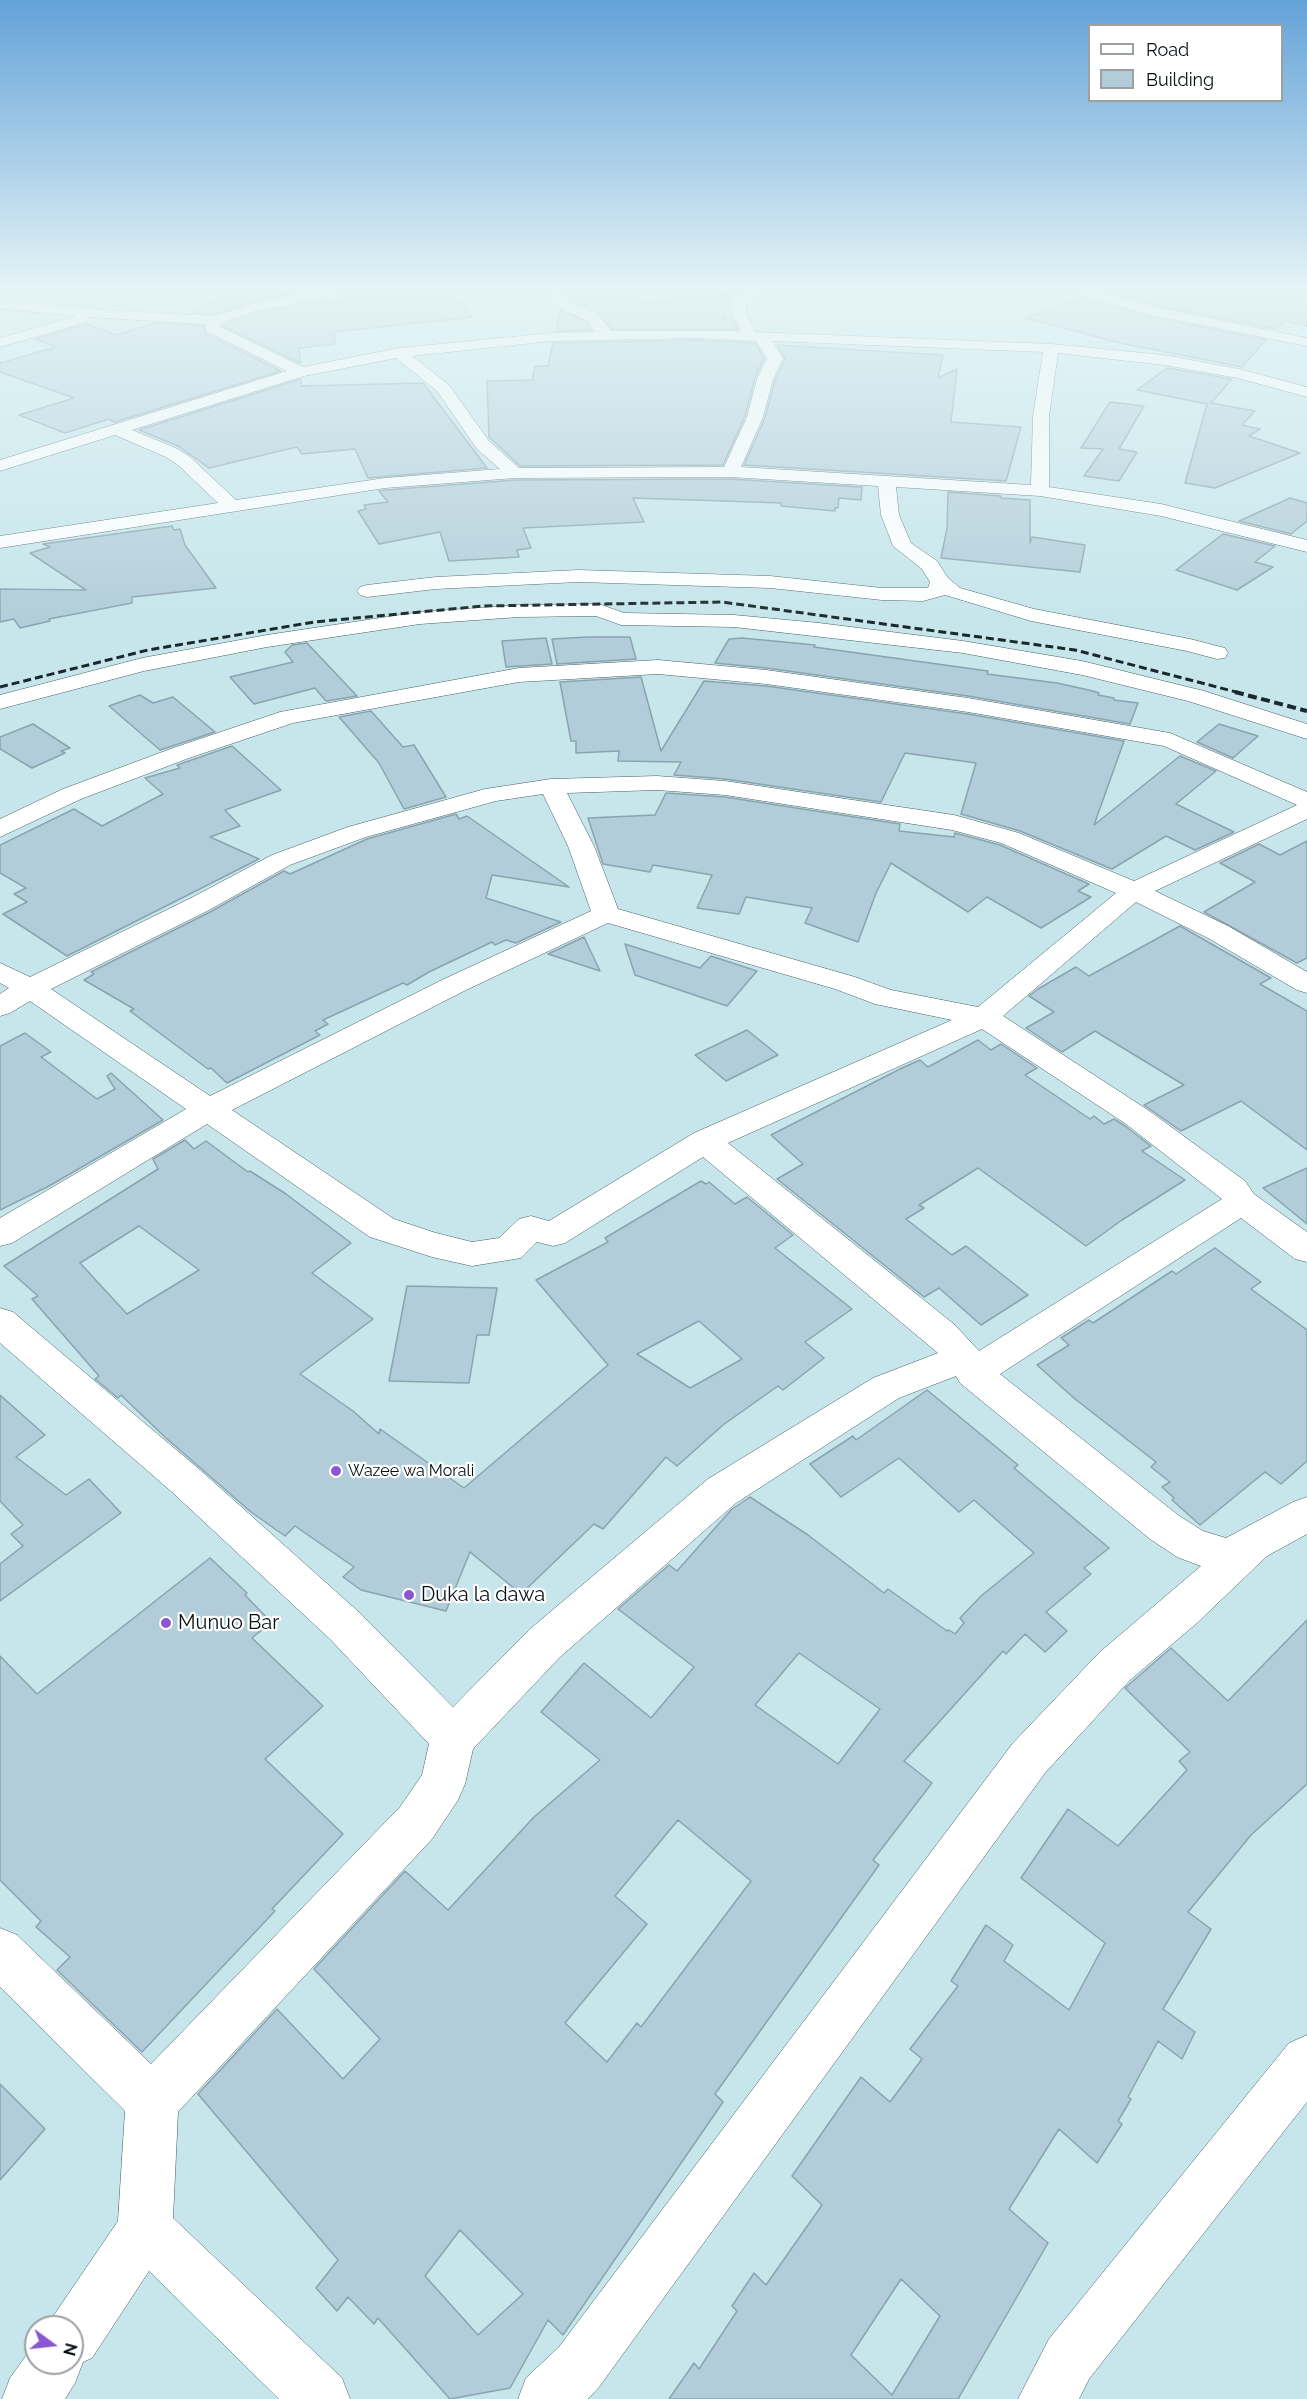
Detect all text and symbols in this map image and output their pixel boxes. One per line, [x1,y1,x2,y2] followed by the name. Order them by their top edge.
[1088,24,1283,102] legend
[1146,39,1189,60] text: Road
[1146,69,1214,90] text: Building
[348,1461,474,1481] place label: Wazee wa Morali
[329,1464,343,1478] marker: Wazee wa Morali
[421,1583,545,1607] place label: Duka la dawa
[402,1588,416,1602] marker: Duka la dawa
[178,1611,279,1635] place label: Munuo Bar
[159,1616,173,1630] marker: Munuo Bar
[24,2315,84,2375] north arrow
[59,2341,81,2358] text: N

